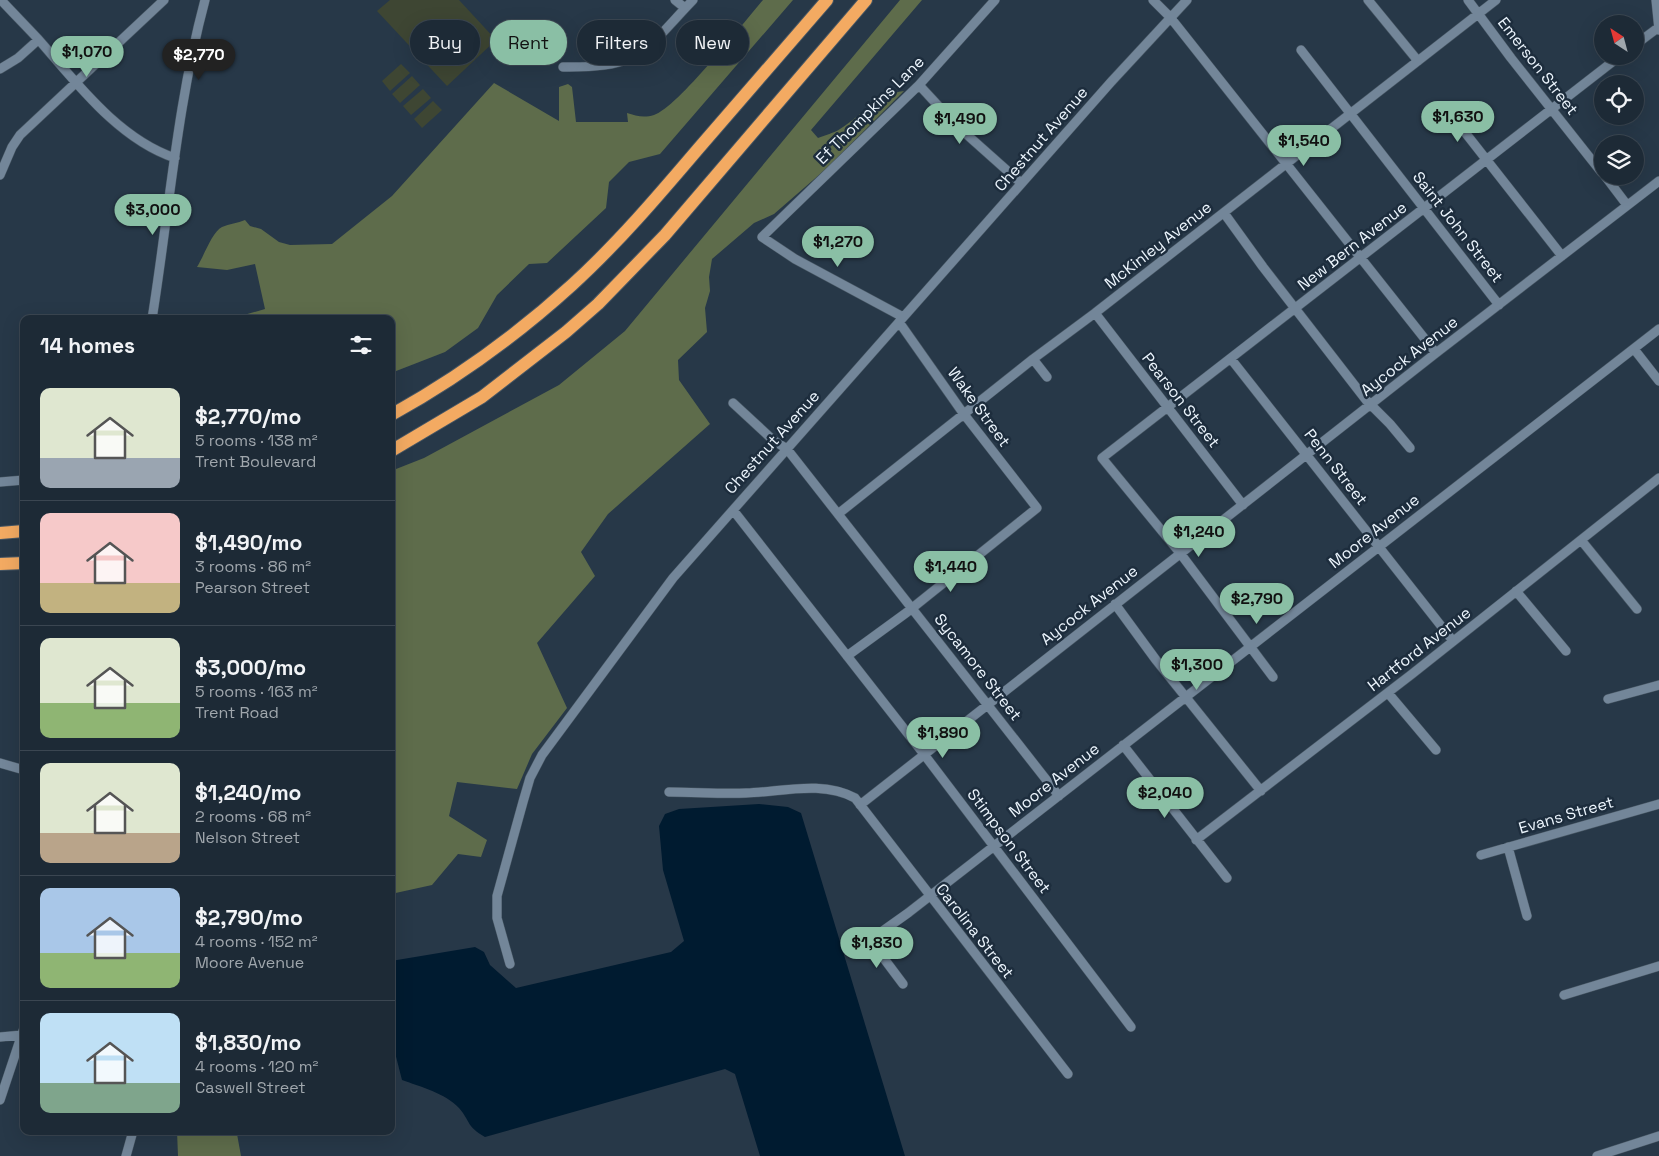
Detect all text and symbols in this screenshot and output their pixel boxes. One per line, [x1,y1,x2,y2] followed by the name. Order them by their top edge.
[1493,13,1583,119] street label: Emerson Street
[1594,15,1644,65] north arrow
[1594,15,1644,185] map controls
[410,20,480,65] chip: Buy
[490,20,567,65] chip: Rent
[577,20,666,65] chip: Filters
[676,20,749,65] chip: New
[46,36,128,78] pin: $1,070
[158,38,240,81] pin: $2,770
[62,41,112,62] text: $1,070
[173,44,225,65] text: $2,770
[811,51,929,169] street label: Ef Thompkins Lane
[1594,75,1644,125] button: locate
[990,82,1092,196] street label: Chestnut Avenue
[1417,100,1499,143] pin: $1,630
[919,102,1001,145] pin: $1,490
[1432,106,1484,127] text: $1,630
[934,108,986,129] text: $1,490
[1263,124,1345,167] pin: $1,540
[1278,130,1330,151] text: $1,540
[1594,135,1644,185] button: layers
[1408,167,1508,287] street label: Saint John Street
[112,194,194,236] pin: $3,000
[1100,197,1216,293] street label: McKinley Avenue
[1293,197,1411,295] street label: New Bern Avenue
[125,199,181,220] text: $3,000
[797,226,879,268] pin: $1,270
[813,231,863,252] text: $1,270
[1356,311,1462,401] street label: Aycock Avenue
[347,331,375,359] icon: filters
[40,332,135,359] text: 14 homes
[1137,348,1225,452] street label: Pearson Street
[943,363,1015,451] street label: Wake Street
[720,386,824,498] street label: Chestnut Avenue
[195,403,301,430] text: $2,770/mo
[80,408,140,468] icon: home
[1300,425,1372,509] street label: Penn Street
[195,430,318,451] text: 5 rooms · 138 m²
[195,451,316,472] text: Trent Boulevard
[1324,489,1424,573] street label: Moore Avenue
[1158,516,1240,558] pin: $1,240
[1173,521,1225,542] text: $1,240
[195,529,302,556] text: $1,490/mo
[80,533,140,593] icon: home
[910,550,992,593] pin: $1,440
[195,556,311,577] text: 3 rooms · 86 m²
[925,556,977,577] text: $1,440
[1036,560,1142,650] street label: Aycock Avenue
[195,577,310,598] text: Pearson Street
[1216,582,1298,625] pin: $2,790
[1231,588,1283,609] text: $2,790
[1363,602,1475,696] street label: Hartford Avenue
[930,609,1026,725] street label: Sycamore Street
[1156,648,1238,691] pin: $1,300
[195,654,306,681] text: $3,000/mo
[1171,654,1223,675] text: $1,300
[80,658,140,718] icon: home
[195,681,318,702] text: 5 rooms · 163 m²
[195,702,279,723] text: Trent Road
[902,716,984,759] pin: $1,890
[917,722,969,743] text: $1,890
[1004,738,1104,822] street label: Moore Avenue
[1124,776,1206,819] pin: $2,040
[195,779,301,806] text: $1,240/mo
[1138,782,1192,803] text: $2,040
[80,783,140,843] icon: home
[963,784,1055,898] street label: Stimpson Street
[1516,791,1616,839] street label: Evans Street
[195,806,311,827] text: 2 rooms · 68 m²
[195,827,300,848] text: Nelson Street
[931,879,1019,983] street label: Carolina Street
[195,904,303,931] text: $2,790/mo
[80,908,140,968] icon: home
[836,926,918,969] pin: $1,830
[195,931,318,952] text: 4 rooms · 152 m²
[851,932,903,953] text: $1,830
[195,952,304,973] text: Moore Avenue
[195,1029,301,1056] text: $1,830/mo
[80,1033,140,1093] icon: home
[195,1056,318,1077] text: 4 rooms · 120 m²
[195,1077,306,1098] text: Caswell Street

